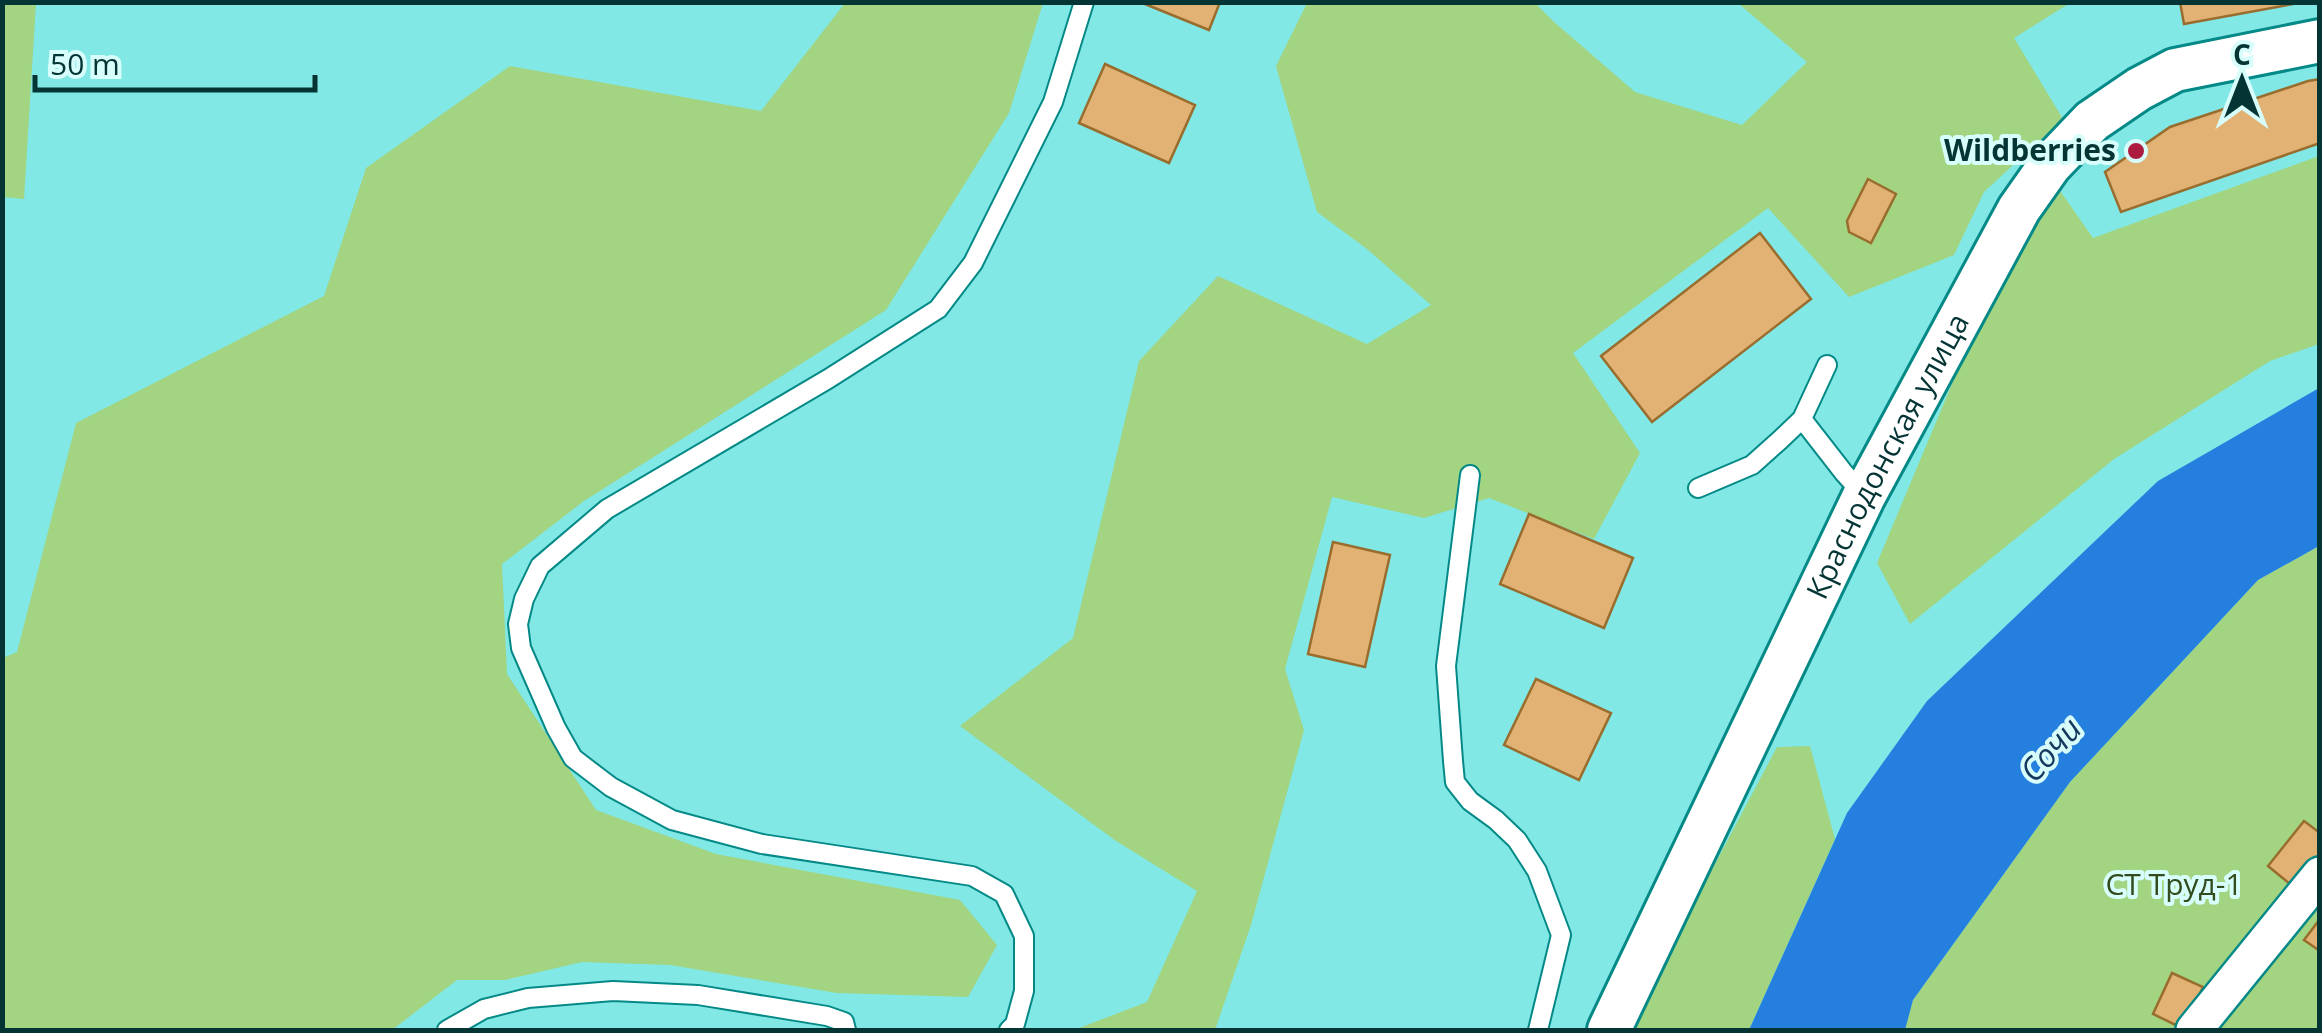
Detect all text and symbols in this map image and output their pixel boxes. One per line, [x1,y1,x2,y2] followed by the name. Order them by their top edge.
[35,30,315,92] scale bar
[2192,30,2292,130] north arrow
[2233,35,2251,73] text: С
[50,43,120,84] text: 50 m
[1944,129,2116,170] place label: Wildberries
[2125,140,2147,162] marker: Wildberries
[1796,306,1978,605] street label: Краснодонская улица
[2009,707,2090,791] water label: Сочи
[2105,863,2243,904] park label: СТ Труд-1

